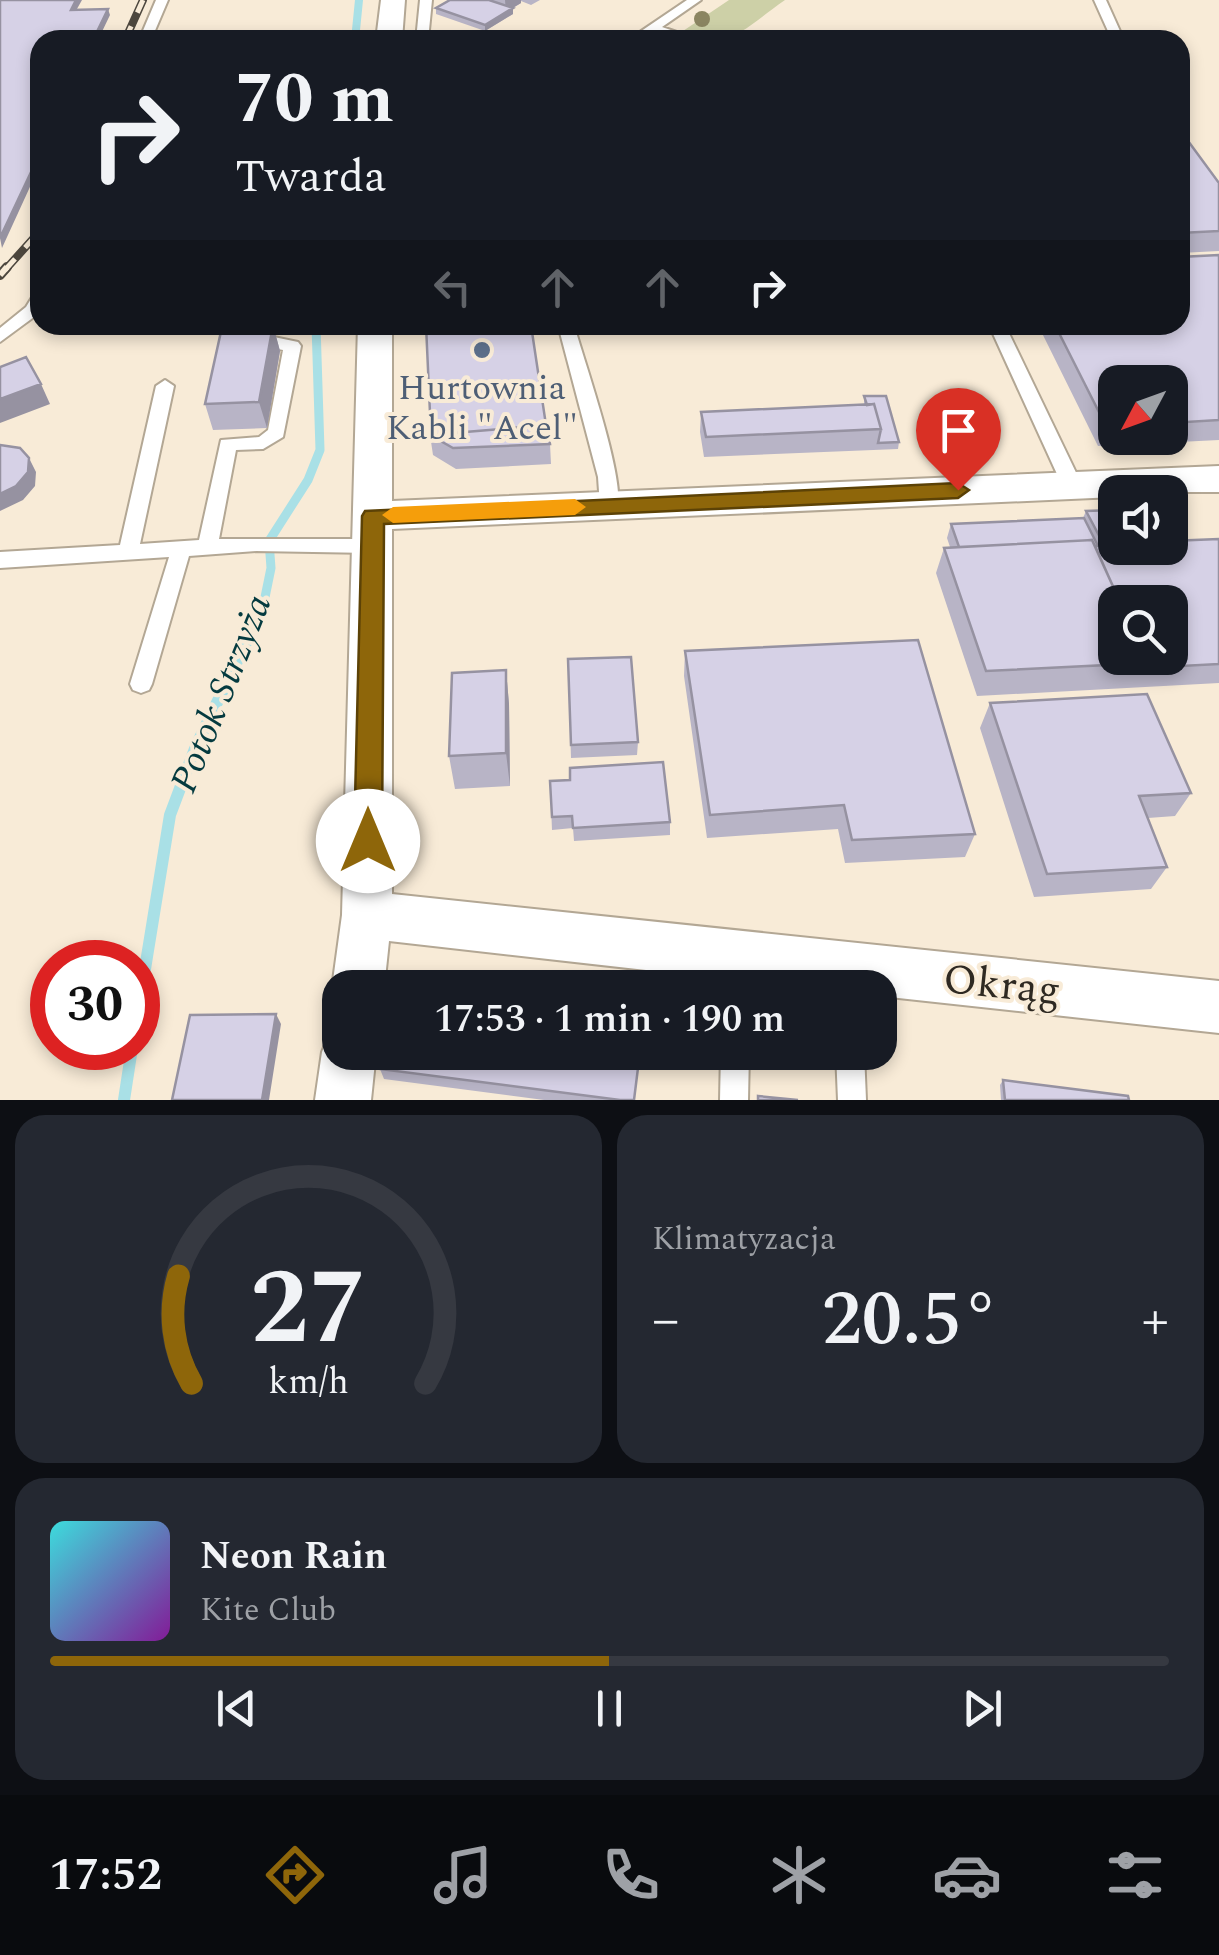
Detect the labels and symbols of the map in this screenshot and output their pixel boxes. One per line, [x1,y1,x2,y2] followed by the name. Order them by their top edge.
[471,339,493,361] marker: Hurtownia Kabli "Acel"
[386,362,578,455] place label: Hurtownia Kabli "Acel"
[1098,365,1188,455] north arrow
[916,388,1001,491] pin
[156,586,288,802] water label: Potok Strzyża
[316,789,420,893] position arrow
[30,940,160,1070] speed limit sign: 30
[940,948,1064,1023] street label: Okrąg

